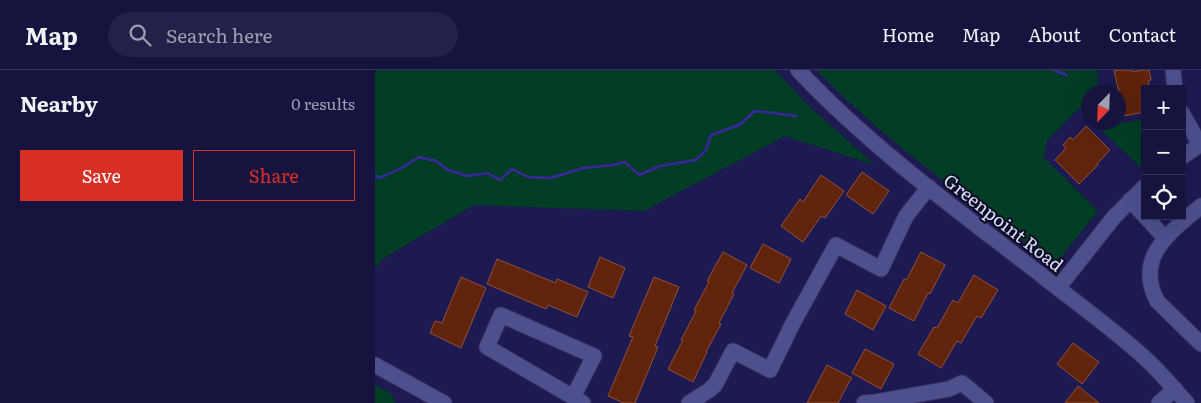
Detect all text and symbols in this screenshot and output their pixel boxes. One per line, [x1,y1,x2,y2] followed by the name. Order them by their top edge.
[108,12,458,57] search box
[25,17,78,52] text: Map
[126,21,154,49] icon: search
[166,21,272,49] text: Search here
[882,21,934,48] text: Home
[962,21,1000,48] text: Map
[1028,21,1081,48] text: About
[1109,21,1176,48] text: Contact
[1081,85,1126,130] north arrow
[1141,85,1186,220] map controls
[1141,85,1186,130] button: +
[20,87,98,118] text: Nearby
[291,91,355,115] text: 0 results
[1141,130,1186,175] button: −
[20,150,183,201] button: Save
[193,150,355,201] button: Share
[938,167,1070,277] street label: Greenpoint Road
[1141,175,1186,220] button: locate

